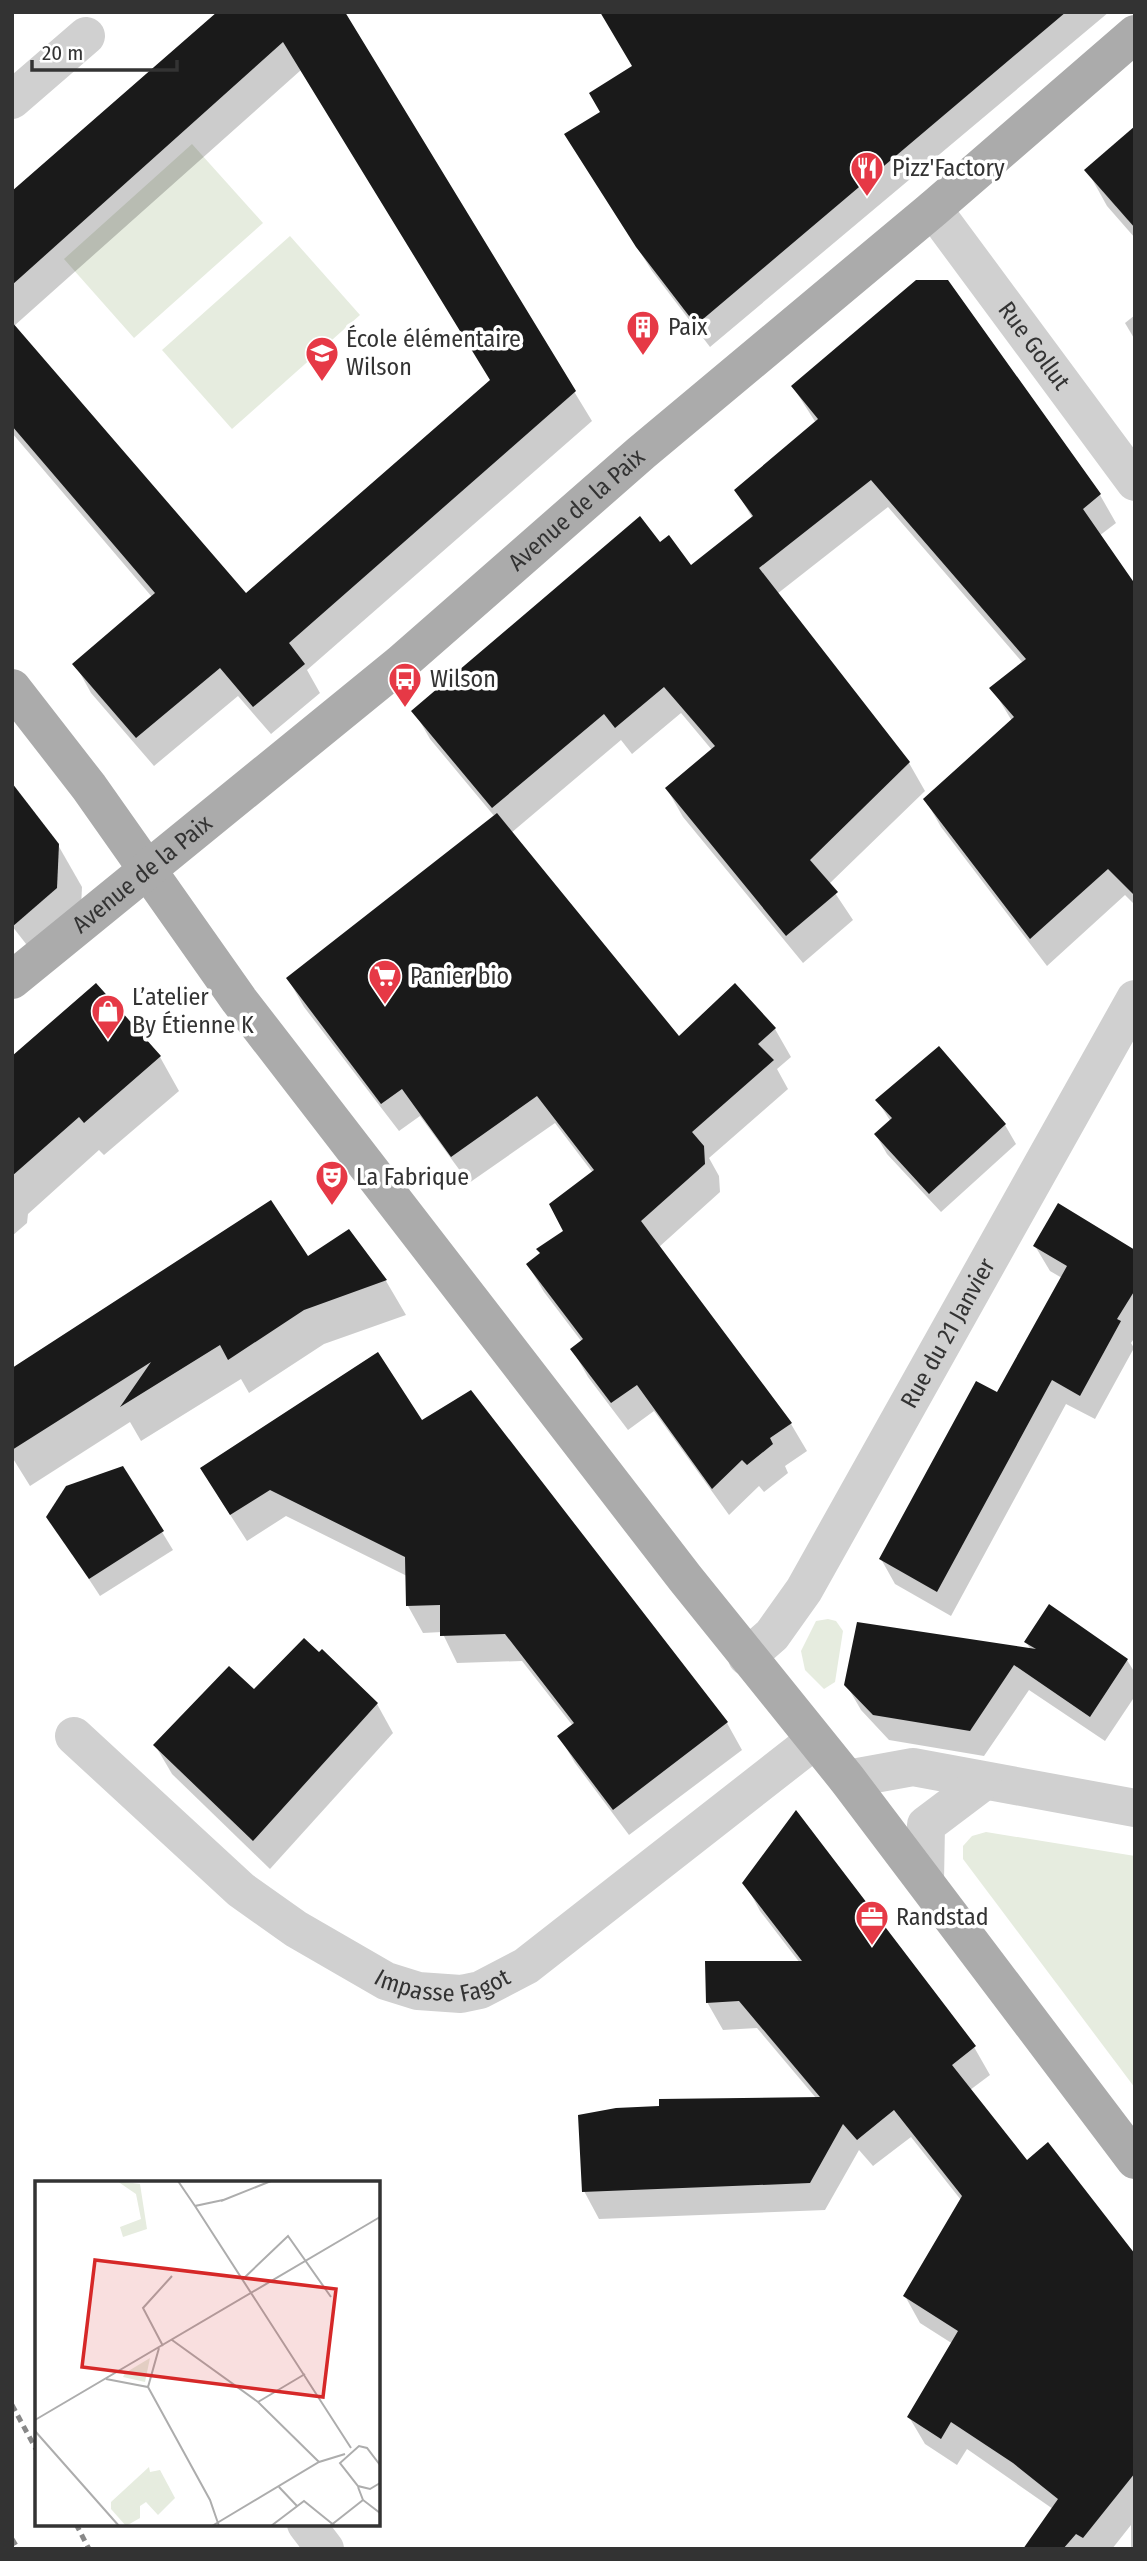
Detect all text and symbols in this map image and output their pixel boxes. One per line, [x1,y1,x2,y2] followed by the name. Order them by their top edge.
[32,28,177,72] scale bar
[42,40,83,66] text: 20 m
[848,149,886,198] restaurant icon: Pizz'Factory
[892,154,1005,182] place label: Pizz'Factory
[992,296,1076,395] street label: Rue Gollut
[624,308,662,357] building icon: Paix
[668,313,708,341] place label: Paix
[346,324,521,381] place label: École élémentaire Wilson
[303,334,341,383] school or university icon: École élémentaire Wilson
[503,442,651,576] street label: Avenue de la Paix
[386,660,424,709] bus stop icon: Wilson
[430,665,496,693] place label: Wilson
[67,809,218,939] street label: Avenue de la Paix
[366,957,404,1006] supermarket icon: Panier bio
[410,962,509,990] place label: Panier bio
[132,983,254,1039] place label: L’atelier By Étienne K
[89,992,127,1041] shop icon: L’atelier By Étienne K
[313,1158,351,1207] theatre icon: La Fabrique
[356,1163,469,1191] place label: La Fabrique
[895,1253,1001,1413] street label: Rue du 21 Janvier
[853,1898,891,1947] office icon: Randstad
[896,1903,989,1931] place label: Randstad
[370,1963,515,2008] street label: Impasse Fagot
[35,2181,380,2526] inset map

